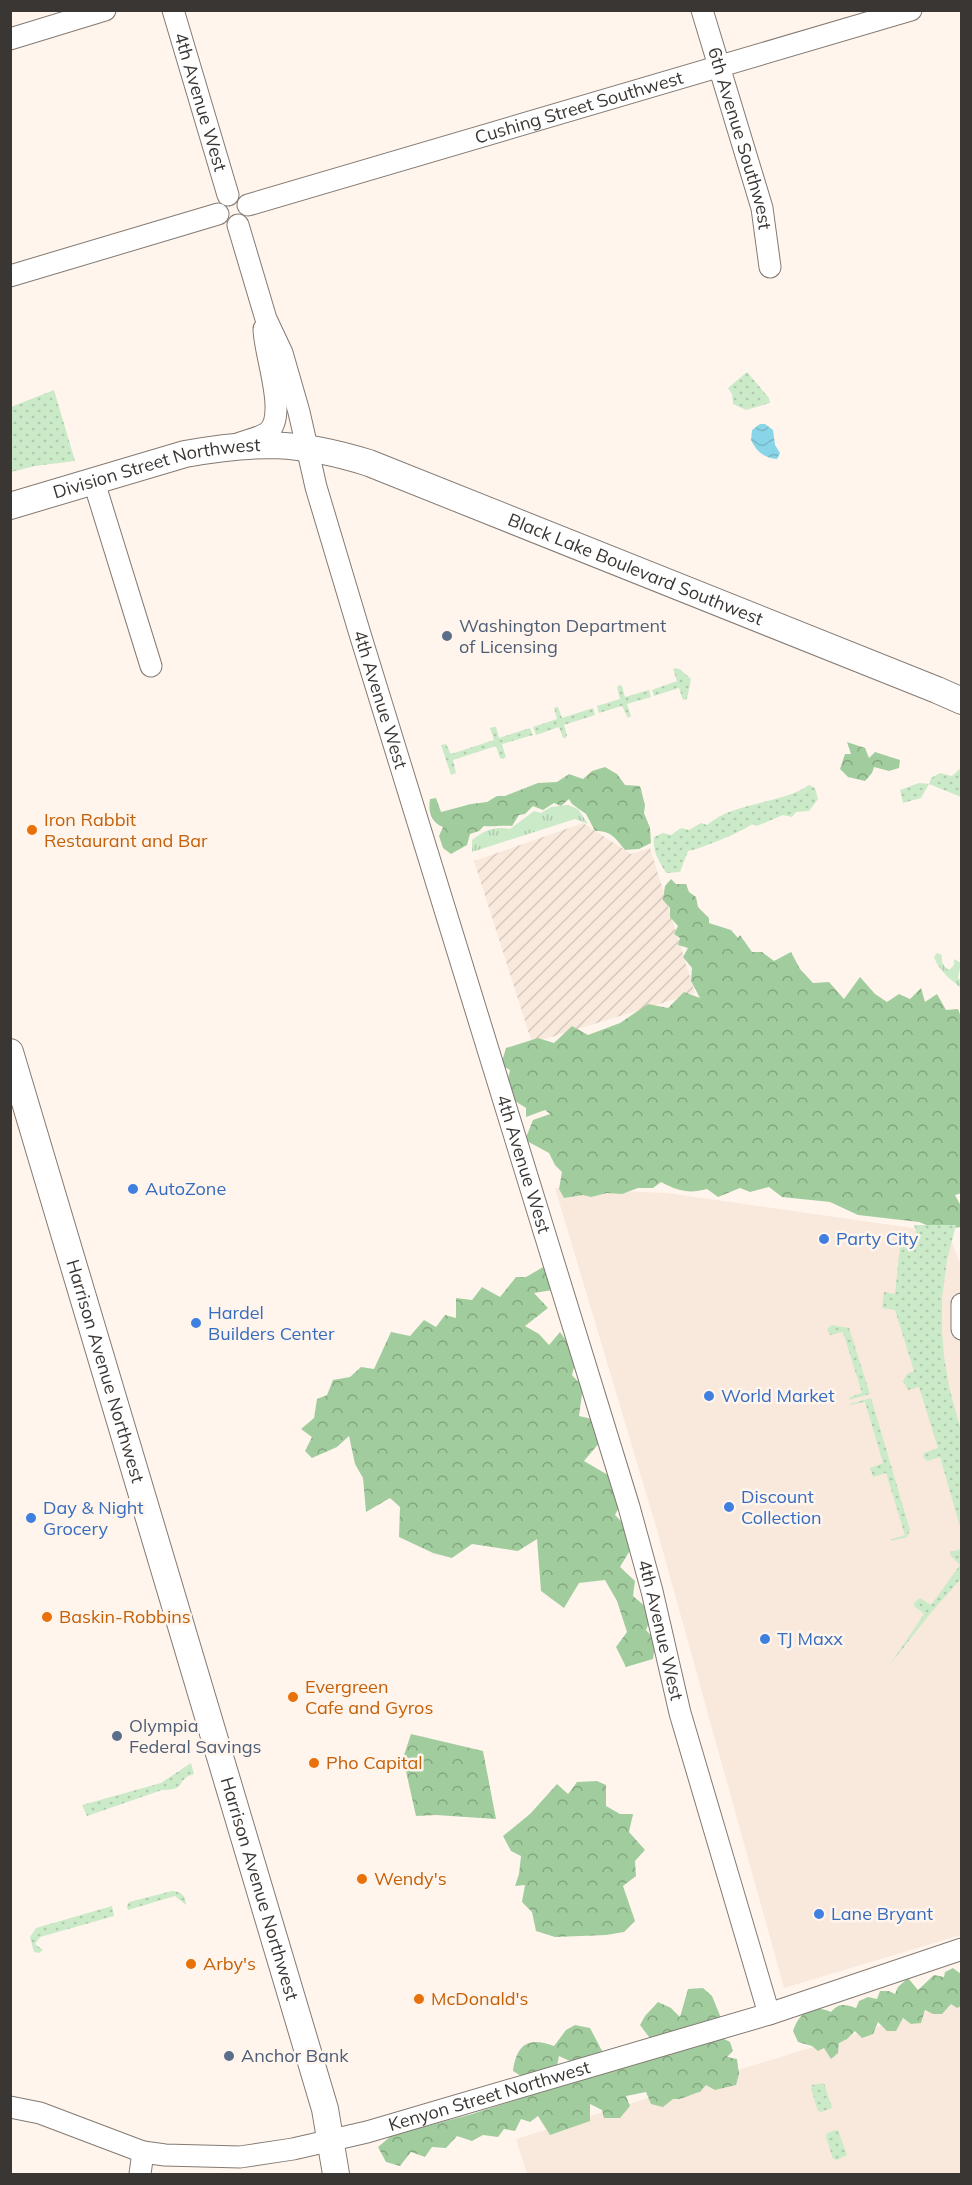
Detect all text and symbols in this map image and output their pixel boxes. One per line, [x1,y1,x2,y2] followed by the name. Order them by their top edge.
[169,30,232,174] street label: 4th Avenue West
[703,44,777,231] street label: 6th Avenue Southwest
[472,66,686,149] street label: Cushing Street Southwest
[50,433,261,504] street label: Division Street Northwest
[505,508,766,630] street label: Black Lake Boulevard Southwest
[459,614,666,658] place label: Washington Department of Licensing
[349,627,413,771] street label: 4th Avenue West
[440,629,454,643] marker: Washington Department of Licensing
[44,808,208,852] place label: Iron Rabbit Restaurant and Bar
[25,823,39,837] marker: Iron Rabbit Restaurant and Bar
[492,1092,556,1236] street label: 4th Avenue West
[145,1177,226,1200] place label: AutoZone
[126,1182,140,1196] marker: AutoZone
[836,1227,919,1250] place label: Party City
[817,1232,831,1246] marker: Party City
[61,1257,150,1485] street label: Harrison Avenue Northwest
[208,1301,335,1345] place label: Hardel Builders Center
[189,1316,203,1330] marker: Hardel Builders Center
[721,1384,834,1407] place label: World Market
[702,1389,716,1403] marker: World Market
[741,1485,822,1529] place label: Discount Collection
[43,1496,144,1540] place label: Day & Night Grocery
[722,1500,736,1514] marker: Discount Collection
[24,1511,38,1525] marker: Day & Night Grocery
[633,1557,689,1703] street label: 4th Avenue West
[59,1605,191,1628] place label: Baskin-Robbins
[40,1610,54,1624] marker: Baskin-Robbins
[777,1627,843,1650] place label: TJ Maxx
[758,1632,772,1646] marker: TJ Maxx
[305,1675,433,1719] place label: Evergreen Cafe and Gyros
[286,1690,300,1704] marker: Evergreen Cafe and Gyros
[129,1714,262,1758] place label: Olympia Federal Savings
[110,1729,124,1743] marker: Olympia Federal Savings
[326,1751,423,1774] place label: Pho Capital
[307,1756,321,1770] marker: Pho Capital
[216,1774,304,2003] street label: Harrison Avenue Northwest
[374,1867,447,1890] place label: Wendy's
[355,1872,369,1886] marker: Wendy's
[831,1902,933,1925] place label: Lane Bryant
[812,1907,826,1921] marker: Lane Bryant
[203,1952,256,1975] place label: Arby's
[184,1957,198,1971] marker: Arby's
[431,1987,528,2010] place label: McDonald's
[412,1992,426,2006] marker: McDonald's
[241,2044,349,2067] place label: Anchor Bank
[222,2049,236,2063] marker: Anchor Bank
[386,2055,593,2136] street label: Kenyon Street Northwest

